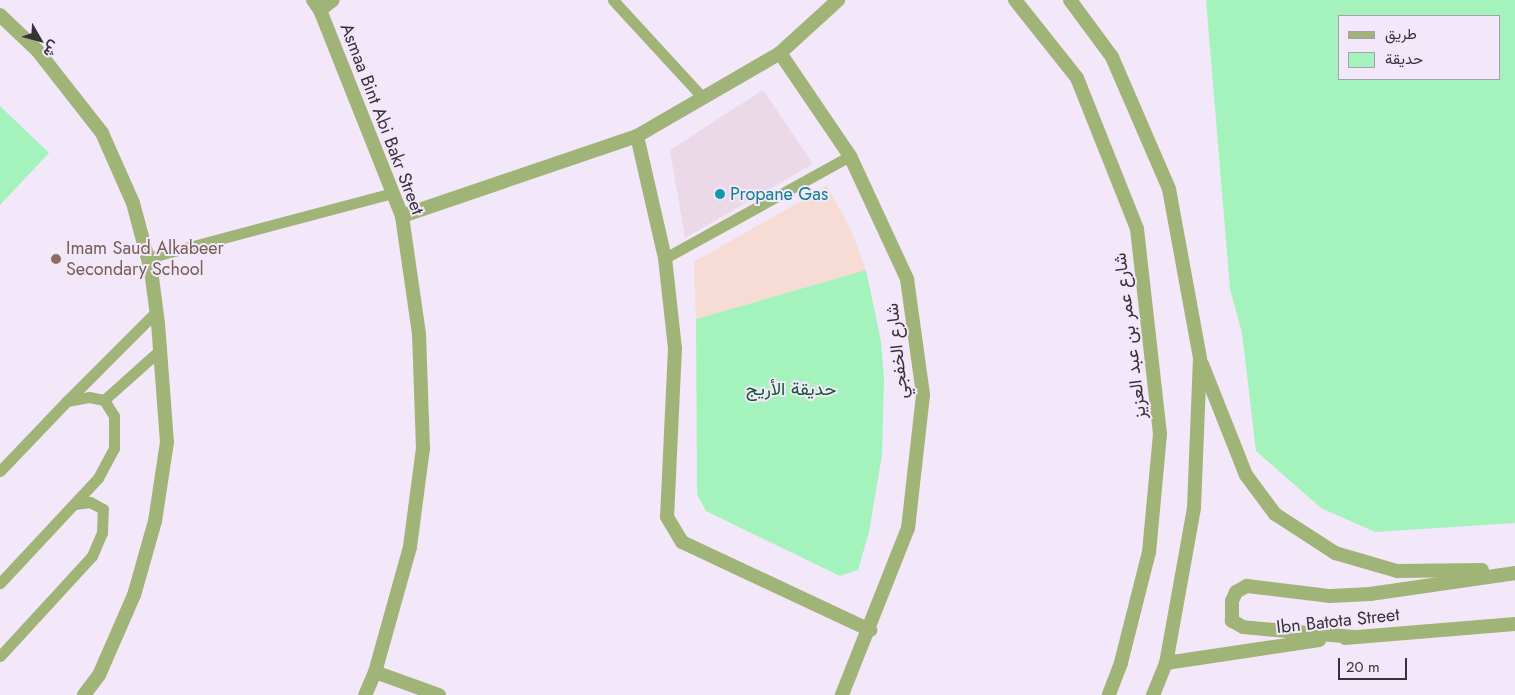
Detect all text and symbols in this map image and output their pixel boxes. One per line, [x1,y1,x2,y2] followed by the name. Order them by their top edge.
[15,15,65,65] north arrow
[1338,15,1500,80] legend
[336,20,428,218] street label: Asmaa Bint Abi Bakr Street
[1385,23,1417,45] text: طريق
[39,36,65,62] text: ش
[1385,48,1423,70] text: حديقة
[730,183,828,205] place label: Propane Gas
[714,188,726,200] marker: Propane Gas
[66,238,224,280] place label: Imam Saud Alkabeer Secondary School
[1109,251,1151,421] street label: شارع عمر بن عبد العزيز
[50,253,62,265] marker: Imam Saud Alkabeer Secondary School
[881,302,913,400] street label: شارع الخفجي
[746,378,836,400] park label: حديقة الأريج
[1275,604,1401,638] street label: Ibn Batota Street
[1340,648,1409,680] scale bar
[1346,656,1380,678] text: 20 m

